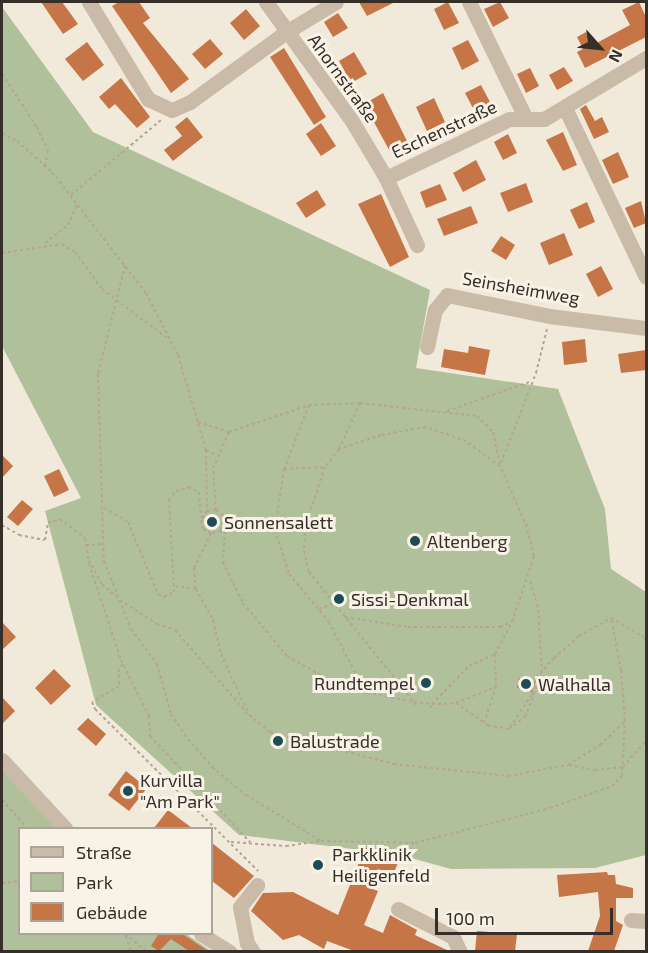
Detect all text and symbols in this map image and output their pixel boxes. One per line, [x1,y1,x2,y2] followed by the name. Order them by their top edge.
[570,18,630,78] north arrow
[304,29,382,127] street label: Ahornstraße
[605,47,628,66] text: N
[388,95,500,163] street label: Eschenstraße
[461,267,581,309] street label: Seinsheimweg
[224,511,333,533] place label: Sonnensalett
[205,515,219,529] marker: Sonnensalett
[427,530,508,552] place label: Altenberg
[408,534,422,548] marker: Altenberg
[351,588,469,610] place label: Sissi-Denkmal
[332,592,346,606] marker: Sissi-Denkmal
[314,672,414,694] place label: Rundtempel
[538,673,611,695] place label: Walhalla
[419,676,433,690] marker: Rundtempel
[519,677,533,691] marker: Walhalla
[290,730,380,752] place label: Balustrade
[271,734,285,748] marker: Balustrade
[140,770,220,812] place label: Kurvilla "Am Park"
[121,784,135,798] marker: Kurvilla "Am Park"
[18,827,213,935] legend
[76,841,132,863] text: Straße
[332,844,430,886] place label: Parkklinik Heiligenfeld
[309,856,327,874] marker: Parkklinik Heiligenfeld
[76,871,113,893] text: Park
[438,896,616,934] scale bar
[76,901,147,923] text: Gebäude
[446,907,495,929] text: 100 m

